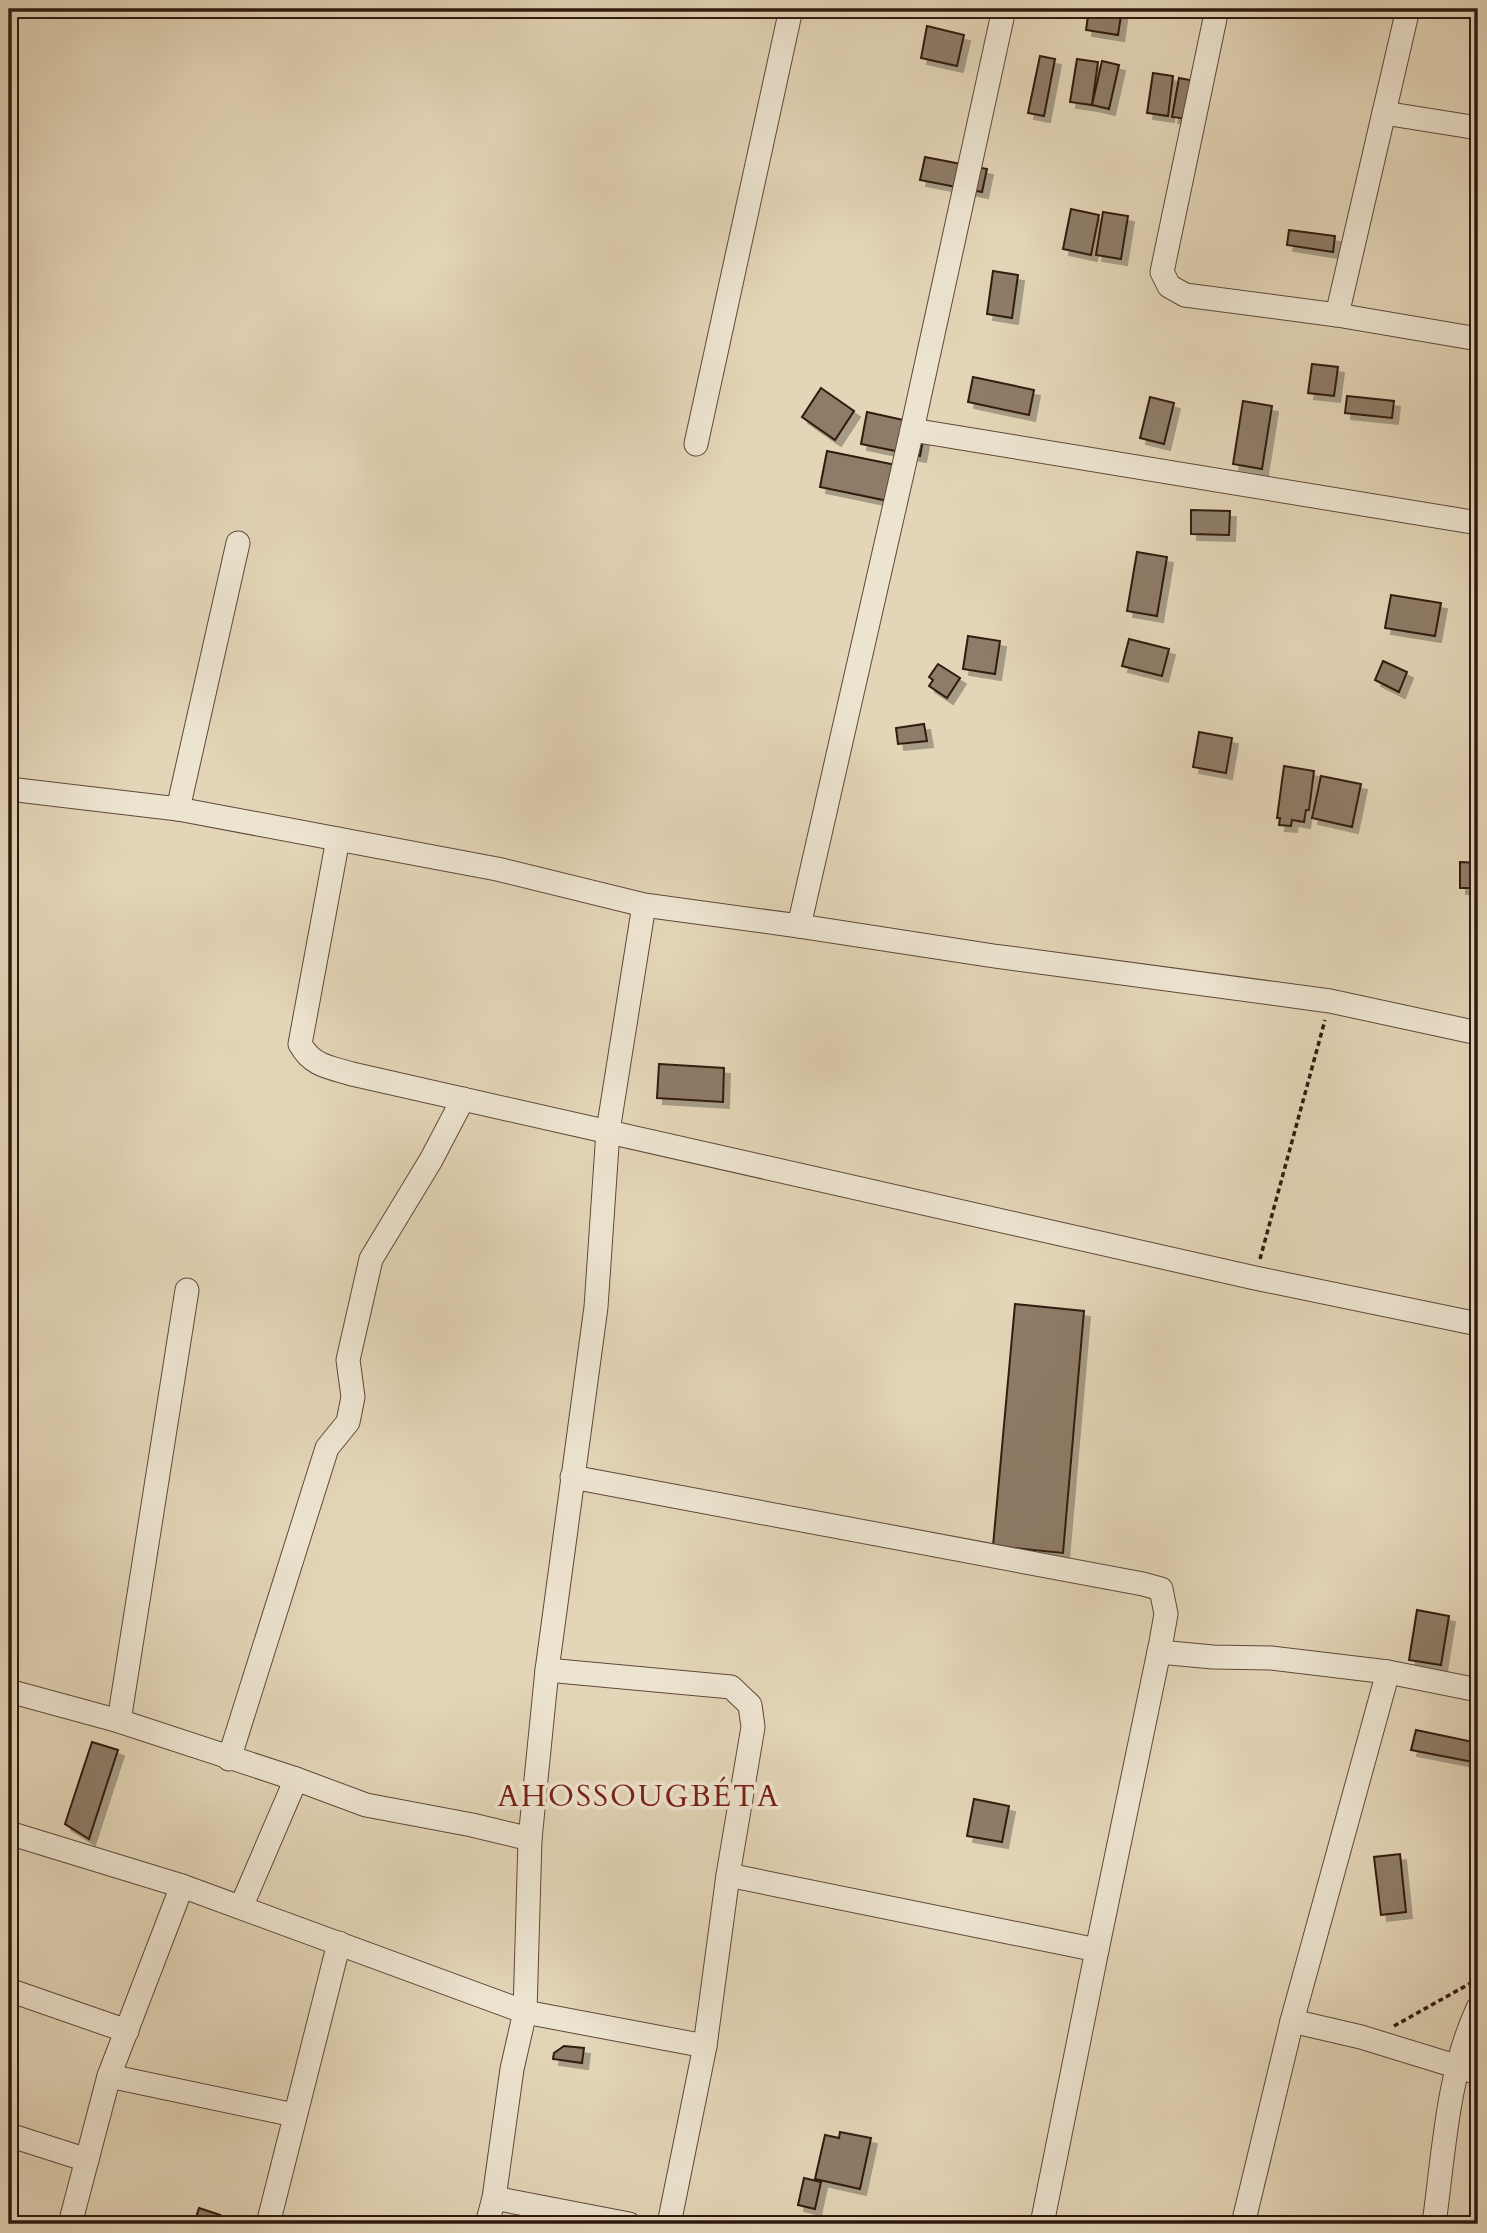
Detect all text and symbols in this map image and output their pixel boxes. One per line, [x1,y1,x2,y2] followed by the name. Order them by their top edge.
[498,1776,780,1817] district label: AHOSSOUGBÉTA

